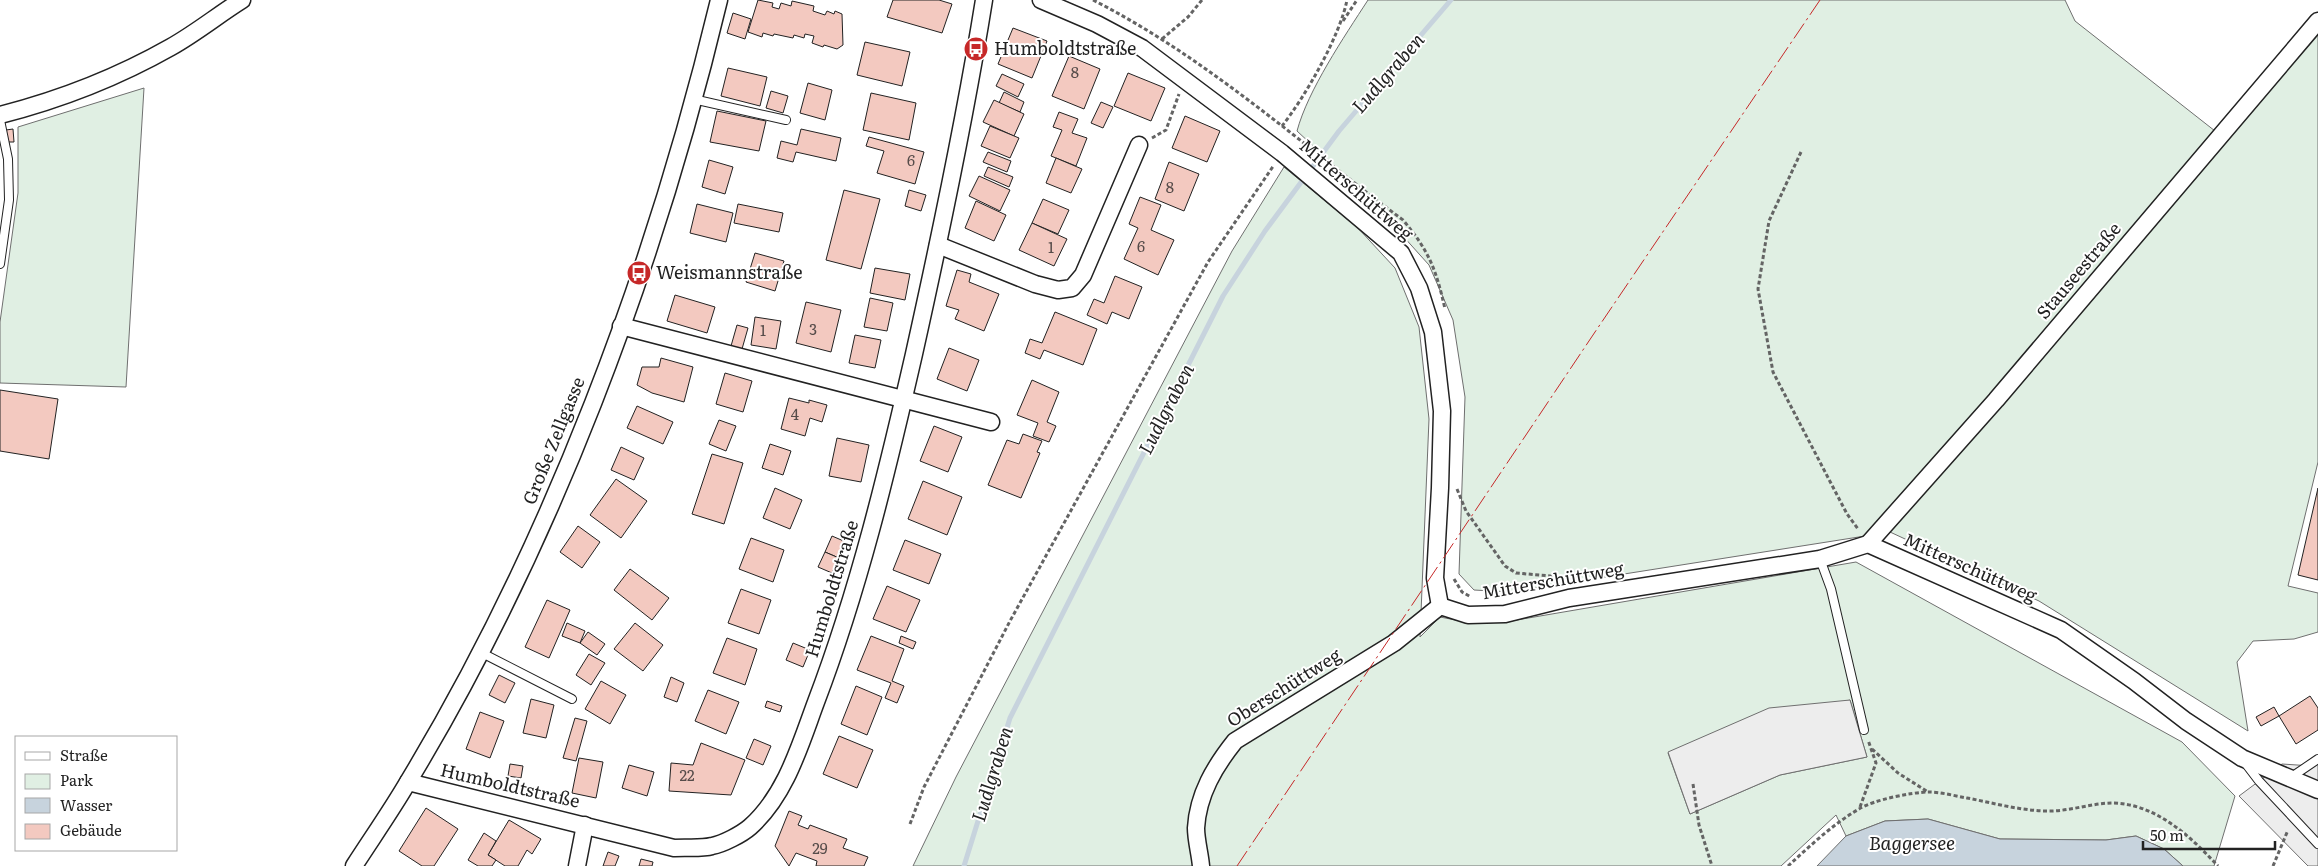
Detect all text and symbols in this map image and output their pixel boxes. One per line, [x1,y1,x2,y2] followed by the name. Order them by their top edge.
[1344,26,1430,119] water label: Ludlgraben
[994,34,1136,61] place label: Humboldtstraße
[963,36,989,62] bus stop icon: Humboldtstraße
[1071,60,1079,83] house number: 8
[1294,132,1421,247] street label: Mitterschüttweg
[907,148,915,171] house number: 6
[1166,175,1174,198] house number: 8
[2029,216,2127,324] street label: Stauseestraße
[1137,234,1145,257] house number: 6
[1048,235,1054,258] house number: 1
[656,258,803,285] place label: Weismannstraße
[626,260,652,286] bus stop icon: Weismannstraße
[809,317,817,340] house number: 3
[760,318,766,341] house number: 1
[1130,358,1200,459] water label: Ludlgraben
[515,373,591,508] street label: Große Zellgasse
[791,402,799,425] house number: 4
[797,517,864,661] street label: Humboldtstraße
[1900,525,2043,609] street label: Mitterschüttweg
[1480,554,1627,605] street label: Mitterschüttweg
[1221,640,1346,733] street label: Oberschüttweg
[963,722,1019,825] water label: Ludlgraben
[15,736,178,851] legend
[60,743,108,766] text: Straße
[438,755,583,814] street label: Humboldtstraße
[679,763,695,786] house number: 22
[60,768,94,791] text: Park
[60,793,112,816] text: Wasser
[60,818,122,841] text: Gebäude
[2143,818,2276,850] scale bar
[2150,823,2184,846] text: 50 m
[1869,828,1955,856] water label: Baggersee
[812,836,828,859] house number: 29

